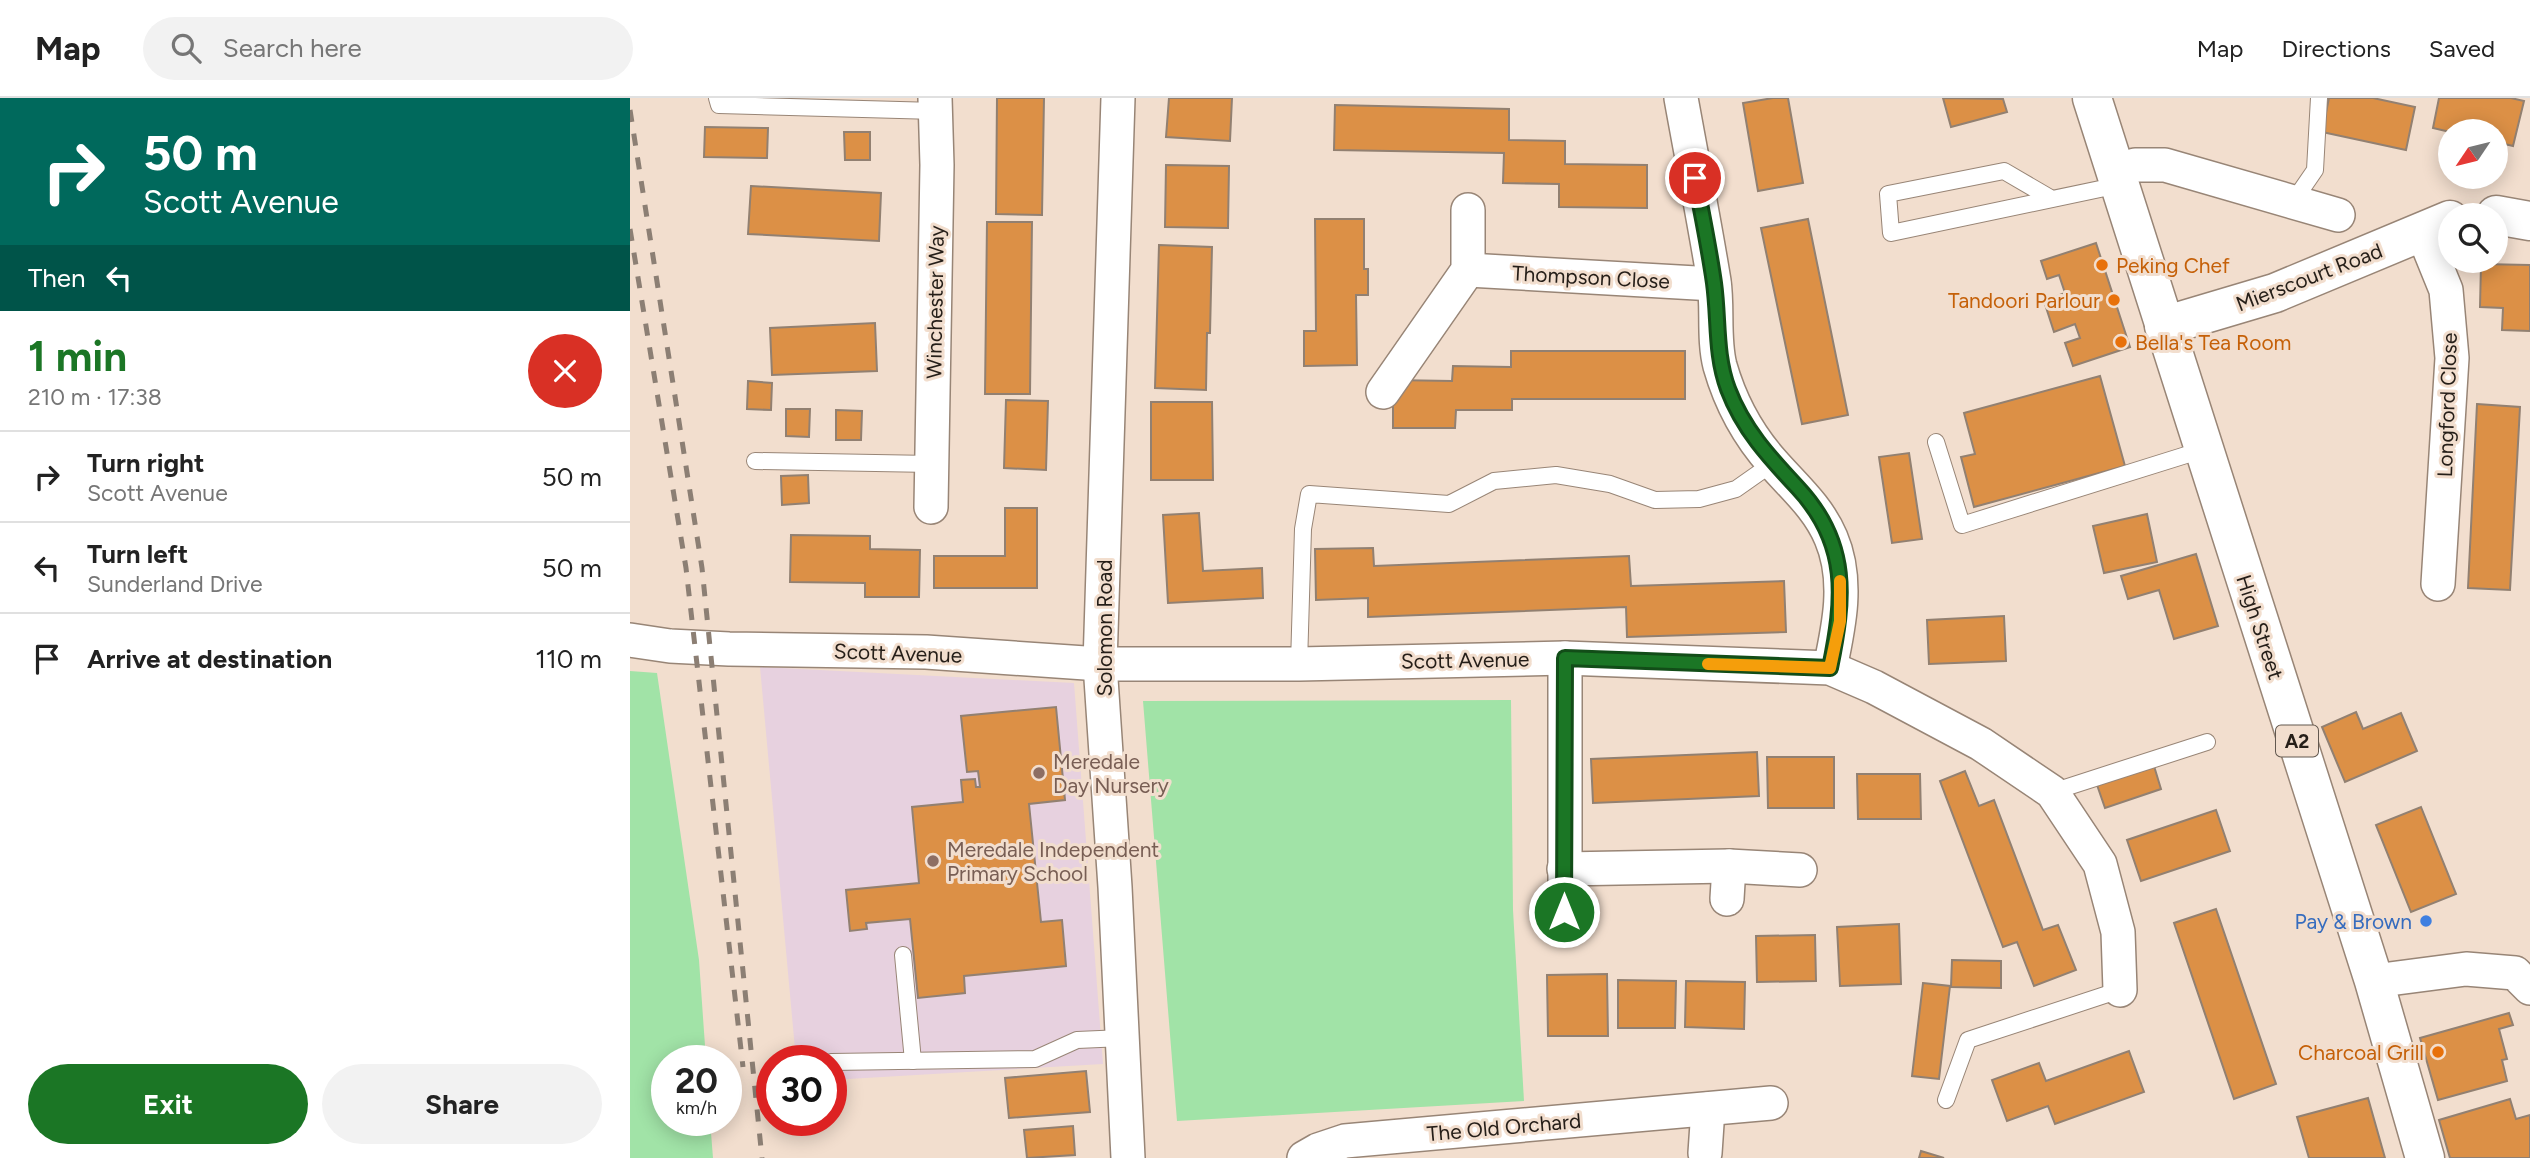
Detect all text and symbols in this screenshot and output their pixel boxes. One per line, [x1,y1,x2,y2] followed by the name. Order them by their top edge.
[143,17,633,80] search box
[35,29,101,68] text: Map
[167,29,205,67] icon: search
[223,32,362,64] text: Search here
[2197,34,2243,63] text: Map
[2281,34,2391,63] text: Directions
[2429,34,2495,63] text: Saved
[2438,119,2508,189] north arrow
[2438,119,2508,273] map controls
[143,123,258,182] text: 50 m
[28,126,119,217] icon: right
[1665,148,1725,208] pin
[1676,159,1714,197] icon: arrive
[143,183,339,221] text: Scott Avenue
[2438,203,2508,273] button: search
[921,225,949,379] street label: Winchester Way
[2232,238,2386,316] street label: Mierscourt Road
[2116,253,2230,278] place label: Peking Chef
[2094,257,2110,273] marker: Peking Chef
[100,259,138,297] icon: left
[1512,260,1670,294] street label: Thompson Close
[28,262,86,294] text: Then
[1948,288,2100,313] place label: Tandoori Parlour
[2106,292,2122,308] marker: Tandoori Parlour
[2135,330,2291,355] place label: Bella's Tea Room
[28,331,127,382] text: 1 min
[2432,332,2462,478] street label: Longford Close
[528,334,602,408] button: close
[2113,334,2129,350] marker: Bella's Tea Room
[28,383,162,411] text: 210 m · 17:38
[87,447,204,479] text: Turn right
[28,458,66,496] icon: right
[542,461,602,493] text: 50 m
[87,479,228,507] text: Scott Avenue
[87,538,188,570] text: Turn left
[28,549,66,587] icon: left
[542,552,602,584] text: 50 m
[1092,559,1117,697] street label: Solomon Road
[87,570,263,598] text: Sunderland Drive
[2231,571,2289,683] street label: High Street
[833,638,963,668] street label: Scott Avenue
[28,640,66,678] icon: arrive
[87,643,332,675] text: Arrive at destination
[535,643,602,675] text: 110 m
[1401,646,1529,674] street label: Scott Avenue
[2276,726,2318,756] road number: A2
[1053,749,1169,798] place label: Meredale Day Nursery
[1031,765,1047,781] marker: Meredale Day Nursery
[947,837,1159,886] place label: Meredale Independent Primary School
[925,853,941,869] marker: Meredale Independent Primary School
[1527,875,1601,949] position arrow
[2295,909,2412,934] place label: Pay & Brown
[2418,913,2434,929] marker: Pay & Brown
[2298,1040,2424,1065] place label: Charcoal Grill
[2430,1044,2446,1060] marker: Charcoal Grill
[756,1045,847,1136] speed limit sign: 30
[675,1060,718,1102] text: 20
[28,1064,308,1144] button: Exit
[322,1064,602,1144] button: Share
[676,1097,717,1119] text: km/h
[1426,1108,1582,1146] street label: The Old Orchard

